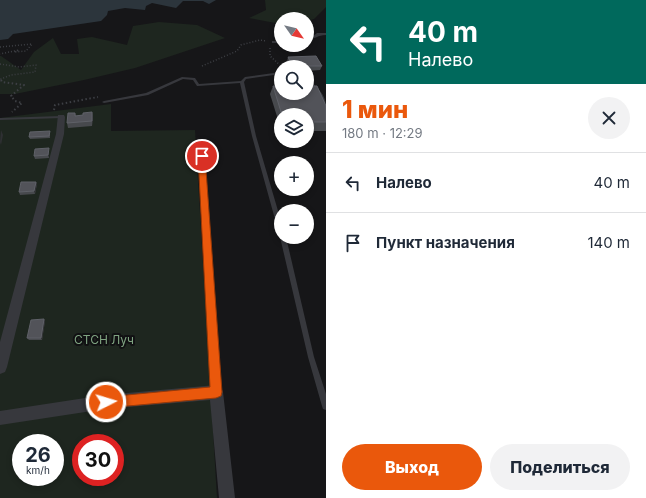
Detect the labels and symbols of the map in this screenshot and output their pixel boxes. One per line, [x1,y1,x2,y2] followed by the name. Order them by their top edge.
[274,12,314,52] north arrow
[185,139,219,173] pin
[74,332,134,347] park label: СТСН Луч
[85,381,127,423] position arrow
[72,434,124,486] speed limit sign: 30

